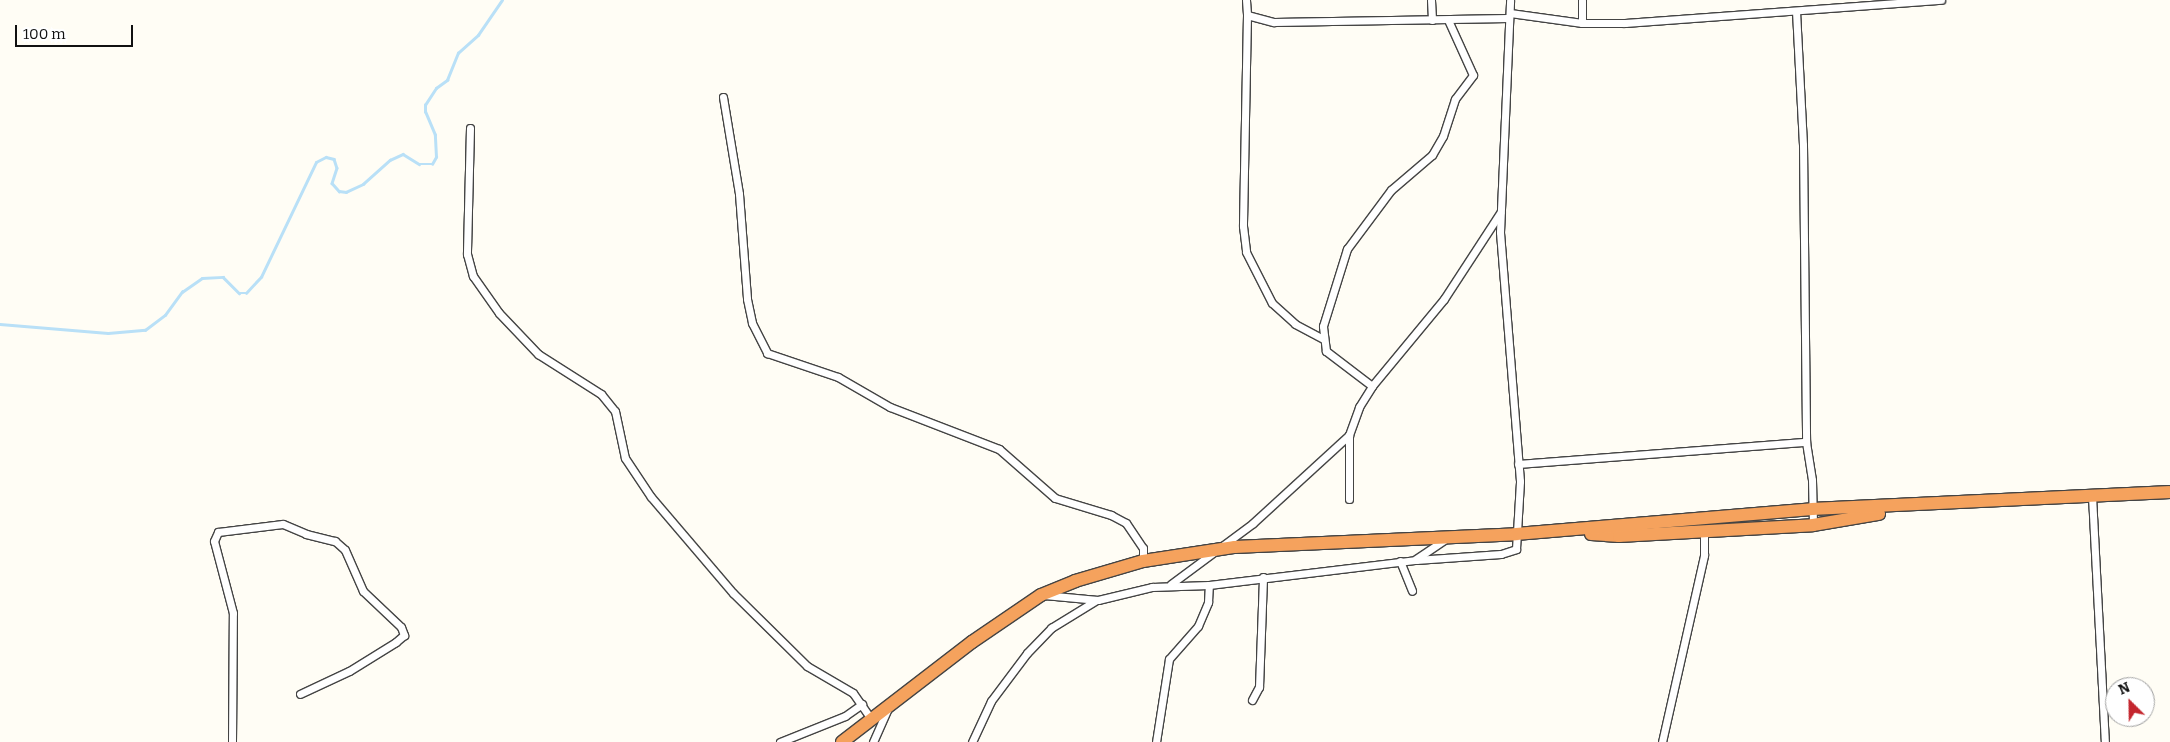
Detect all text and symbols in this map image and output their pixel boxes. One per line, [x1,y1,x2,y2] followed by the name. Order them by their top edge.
[18,15,135,47] scale bar
[23,25,66,43] text: 100 m
[2105,677,2155,727] north arrow
[2116,679,2133,699] text: N

